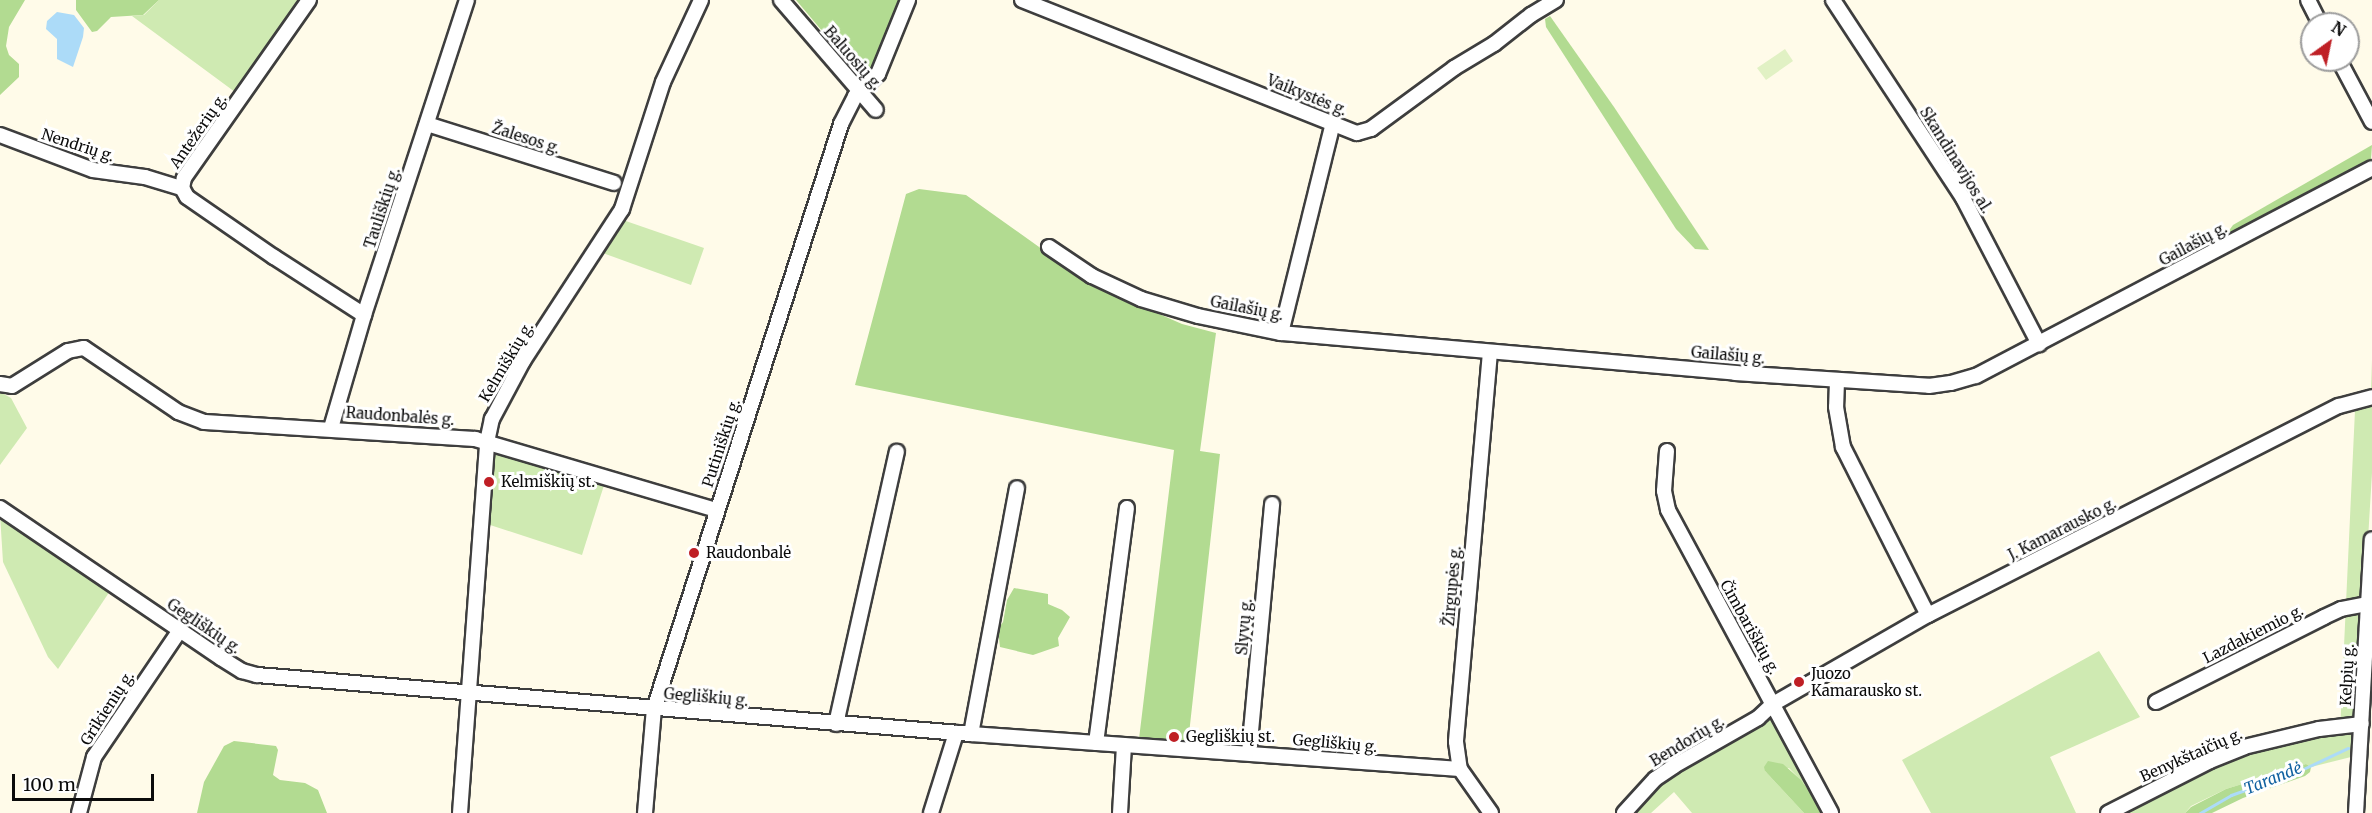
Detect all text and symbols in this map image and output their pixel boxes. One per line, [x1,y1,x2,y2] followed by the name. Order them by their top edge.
[2300,12,2360,72] north arrow
[2328,17,2349,40] text: N
[820,22,886,94] street label: Baluosių g.
[1264,71,1350,119] street label: Vaikystės g.
[166,90,230,172] street label: Antežerių g.
[1916,104,1996,216] street label: Skandinavijos al.
[490,119,562,157] street label: Žalesos g.
[39,125,117,165] street label: Nendrių g.
[360,165,404,251] street label: Tauliškių g.
[2156,219,2230,269] street label: Gailašių g.
[1209,292,1285,324] street label: Gailašių g.
[475,319,537,405] street label: Kelmiškių g.
[1690,343,1766,367] street label: Gailašių g.
[698,397,744,489] street label: Putiniškių g.
[345,403,455,429] street label: Raudonbalės g.
[501,473,595,491] place label: Kelmiškių st.
[482,475,496,489] marker: Kelmiškių st.
[2005,494,2119,564] street label: J. Kamarausko g.
[706,544,791,562] place label: Raudonbalė
[1440,545,1464,627] street label: Žirgupės g.
[687,546,701,560] marker: Raudonbalė
[1717,577,1783,677] street label: Čimbariškių g.
[164,595,244,657] street label: Gegliškių g.
[1233,598,1255,656] street label: Slyvų g.
[2200,601,2306,667] street label: Lazdakiemio g.
[2336,644,2358,706] street label: Kelpių g.
[1811,664,1922,699] place label: Juozo Kamarausko st.
[76,668,138,748] street label: Grikienių g.
[1792,675,1806,689] marker: Juozo Kamarausko st.
[663,684,749,710] street label: Gegliškių g.
[1647,712,1727,770] street label: Bendorių g.
[2137,724,2245,786] street label: Benykštaičių g.
[1186,728,1275,746] place label: Gegliškių st.
[1167,730,1181,744] marker: Gegliškių st.
[1292,730,1378,756] street label: Gegliškių g.
[2241,758,2305,798] water label: Tarandė
[15,762,158,800] scale bar
[23,773,76,796] text: 100 m

